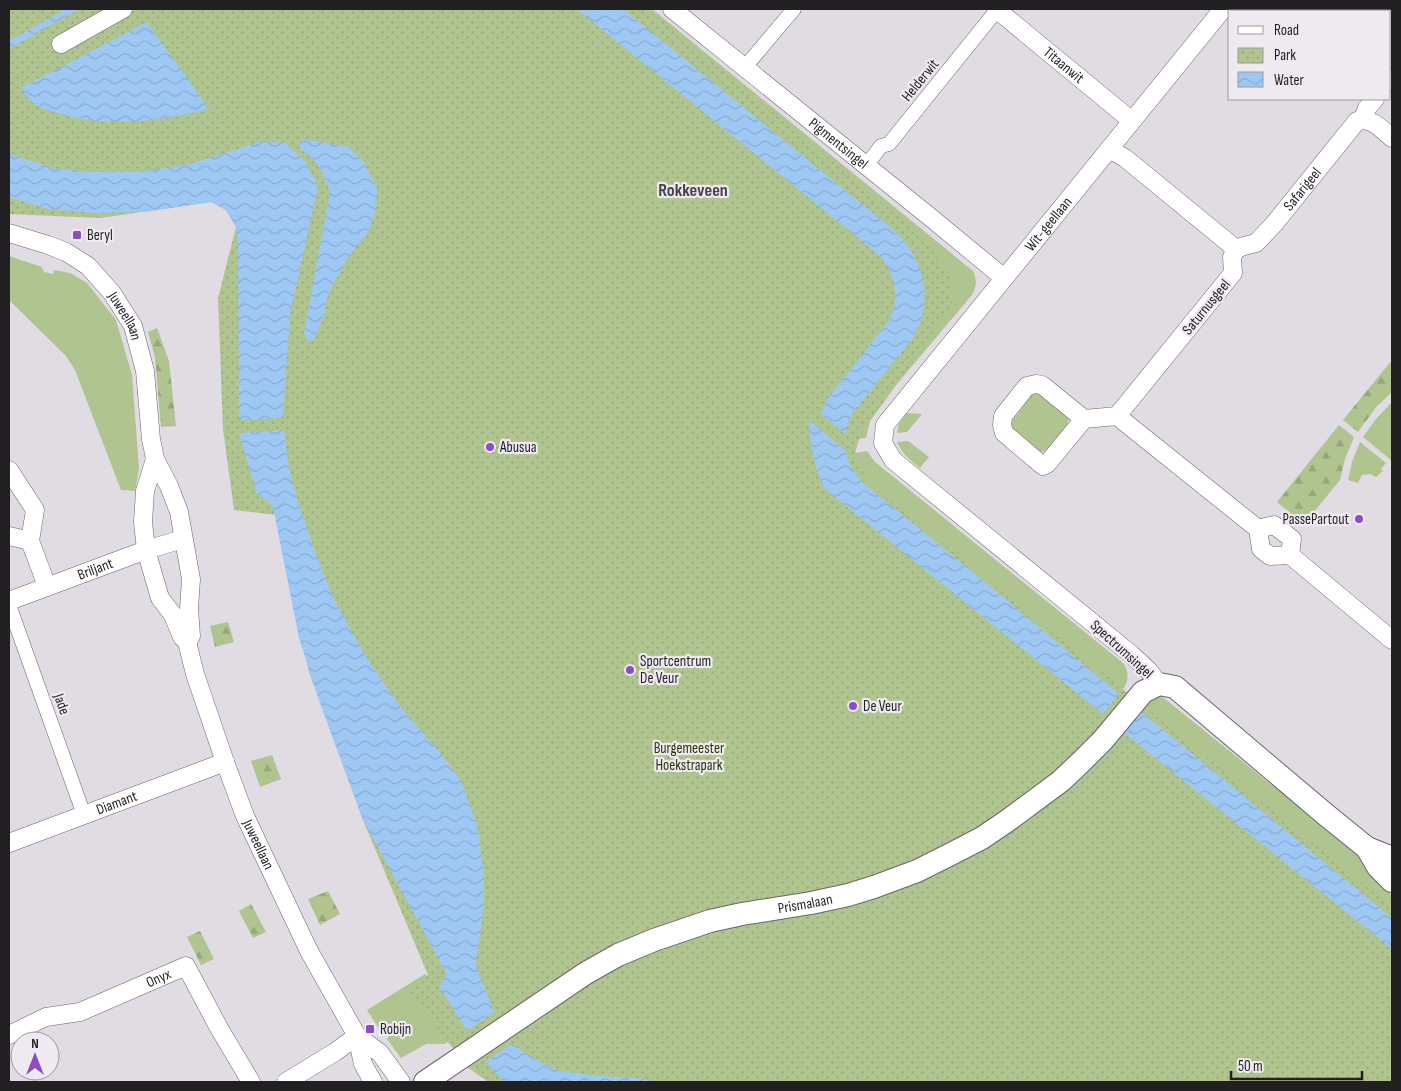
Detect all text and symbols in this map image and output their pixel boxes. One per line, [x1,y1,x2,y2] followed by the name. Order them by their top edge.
[1228,10,1391,100] legend
[1274,21,1299,40] text: Road
[1039,43,1088,88] street label: Titaanwit
[1274,46,1296,65] text: Park
[898,55,943,105] street label: Helderwit
[1274,71,1305,90] text: Water
[805,114,872,173] street label: Pigmentsingel
[1279,164,1326,215] street label: Safarigeel
[658,180,728,201] district label: Rokkeveen
[1021,193,1076,255] street label: Wit-geellaan
[87,226,113,245] place label: Beryl
[71,229,83,241] marker: Beryl
[1178,276,1235,339] street label: Saturnusgeel
[103,287,145,342] street label: Juweellaan
[499,438,537,457] place label: Abusua
[484,441,496,453] marker: Abusua
[1283,510,1349,529] place label: PassePartout
[1353,513,1365,525] marker: PassePartout
[75,554,116,585] street label: Briljant
[1086,616,1157,683] street label: Spectrumsingel
[640,652,711,688] place label: Sportcentrum De Veur
[624,664,636,676] marker: Sportcentrum De Veur
[49,690,74,717] street label: Jade
[863,697,902,716] place label: De Veur
[847,700,859,712] marker: De Veur
[654,739,725,775] park label: Burgemeester Hoekstrapark
[94,787,140,819] street label: Diamant
[238,816,278,873] street label: Juweellaan
[777,890,834,918] street label: Prismalaan
[143,965,174,992] street label: Onyx
[380,1020,411,1039] place label: Robijn
[364,1023,376,1035] marker: Robijn
[10,1031,60,1081] north arrow
[31,1035,39,1052] text: N
[1231,1048,1362,1080] scale bar
[1238,1057,1263,1076] text: 50 m

